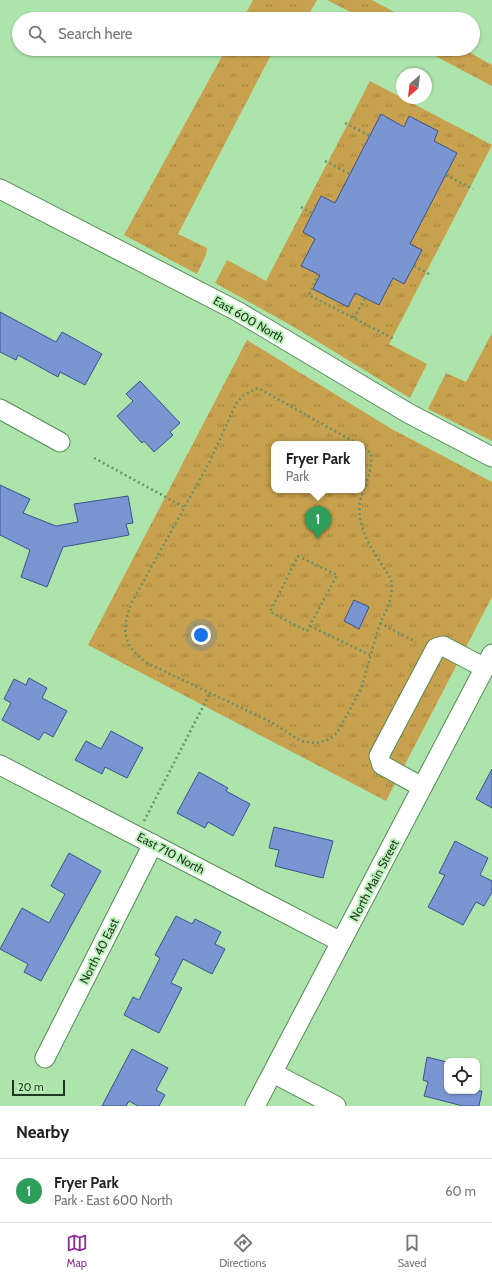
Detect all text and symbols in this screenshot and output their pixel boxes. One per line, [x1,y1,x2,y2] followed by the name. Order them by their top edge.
[12,12,480,56] search box
[26,23,48,45] icon: search
[58,25,133,43] text: Search here
[396,68,432,104] north arrow
[211,293,287,345] street label: East 600 North
[271,441,365,493] popup
[286,450,350,468] text: Fryer Park
[286,468,309,484] text: Park
[305,506,331,539] pin: 1
[191,625,211,645] your location
[135,829,207,877] street label: East 710 North
[346,837,402,923] street label: North Main Street
[76,916,122,986] street label: North 40 East
[444,1058,480,1094] map controls
[444,1058,480,1094] button: locate
[12,1078,65,1097] scale bar
[18,1080,44,1094] text: 20 m
[16,1122,69,1142] text: Nearby
[54,1174,119,1192] text: Fryer Park
[27,1183,31,1199] text: 1
[445,1183,476,1199] text: 60 m
[54,1192,173,1208] text: Park · East 600 North
[66,1232,88,1270] tab: Map
[219,1232,266,1270] tab: Directions
[398,1232,426,1270] tab: Saved

